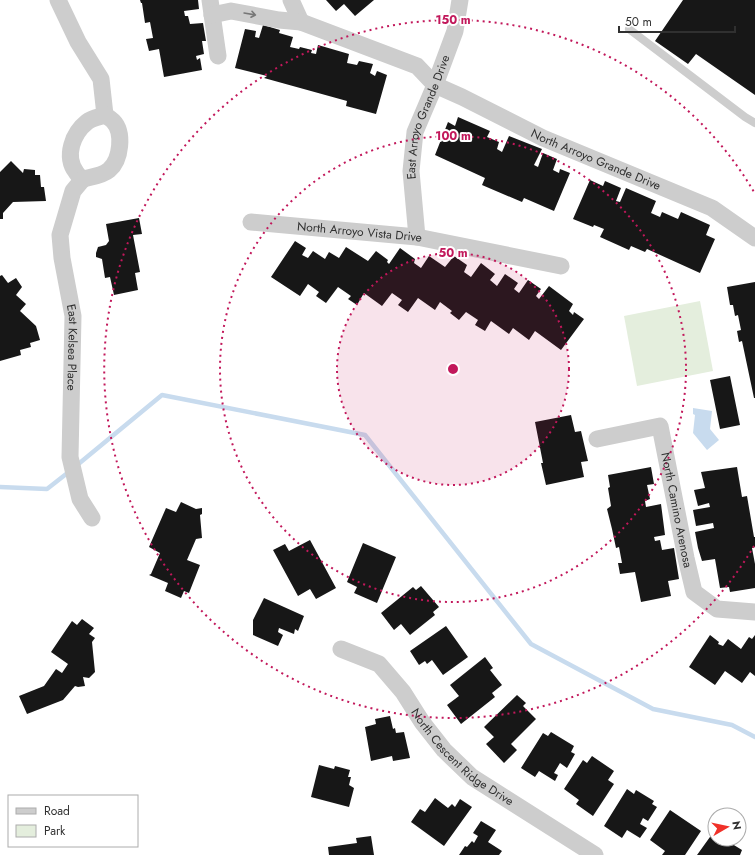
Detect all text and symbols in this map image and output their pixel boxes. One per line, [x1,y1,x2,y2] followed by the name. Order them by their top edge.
[619,8,735,34] scale bar
[244,11,257,19] one-way arrow
[435,11,471,29] text: 150 m
[625,13,652,31] text: 50 m
[402,52,454,180] street label: East Arroyo Grande Drive
[528,124,664,195] street label: North Arroyo Grande Drive
[435,127,471,145] text: 100 m
[296,217,424,247] street label: North Arroyo Vista Drive
[438,244,468,262] text: 50 m
[62,303,82,391] street label: East Kelsea Place
[446,362,460,376] centre of rings
[656,451,697,570] street label: North Camino Arenosa
[407,705,517,810] street label: North Cescent Ridge Drive
[8,795,138,847] legend
[44,802,70,820] text: Road
[707,807,747,847] north arrow
[728,820,745,831] text: N
[44,822,66,840] text: Park

